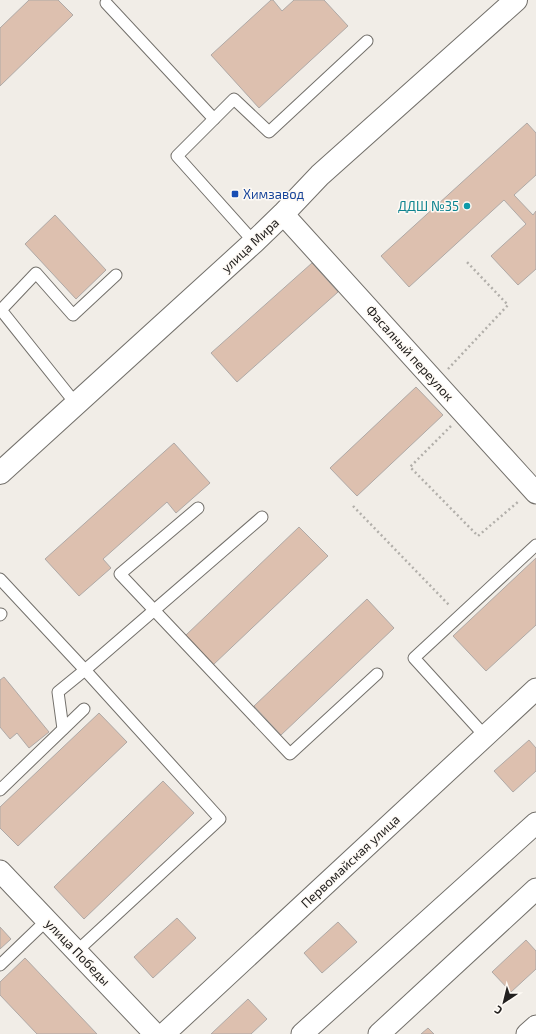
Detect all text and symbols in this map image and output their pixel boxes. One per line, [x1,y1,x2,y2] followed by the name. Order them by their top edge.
[243,186,304,202] place label: Химзавод
[230,189,240,199] marker: Химзавод
[398,198,459,214] place label: ДДШ №35
[462,201,472,211] marker: ДДШ №35
[218,214,282,276] street label: улица Мира
[363,302,457,404] street label: Фасалный переулок
[297,811,403,911] street label: Первомайская улица
[42,915,114,989] street label: улица Победы
[484,982,524,1022] north arrow
[491,1003,504,1018] text: С

